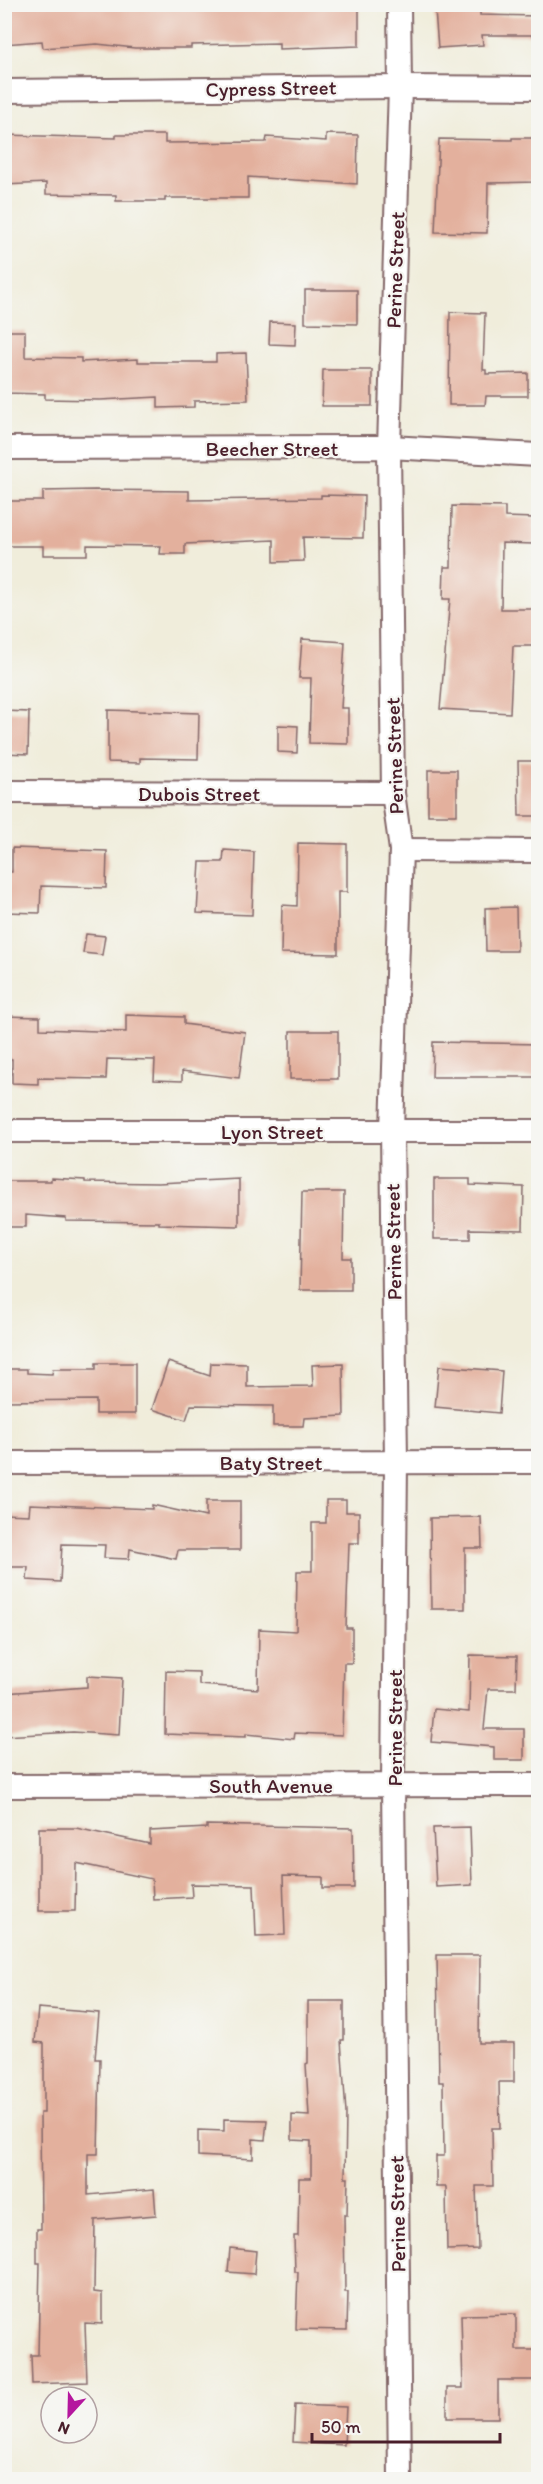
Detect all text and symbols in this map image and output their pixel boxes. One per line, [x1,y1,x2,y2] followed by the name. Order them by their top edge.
[205,74,337,102] street label: Cypress Street
[380,211,410,329] street label: Perine Street
[206,436,339,461] street label: Beecher Street
[379,697,409,815] street label: Perine Street
[138,781,260,806] street label: Dubois Street
[221,1119,324,1144] street label: Lyon Street
[379,1183,407,1301] street label: Perine Street
[220,1450,323,1475] street label: Baty Street
[382,1669,407,1787] street label: Perine Street
[209,1773,333,1798] street label: South Avenue
[383,2155,411,2273] street label: Perine Street
[39,2385,99,2445] north arrow
[312,2406,500,2444] scale bar
[321,2416,361,2438] text: 50 m
[55,2418,72,2439] text: N

